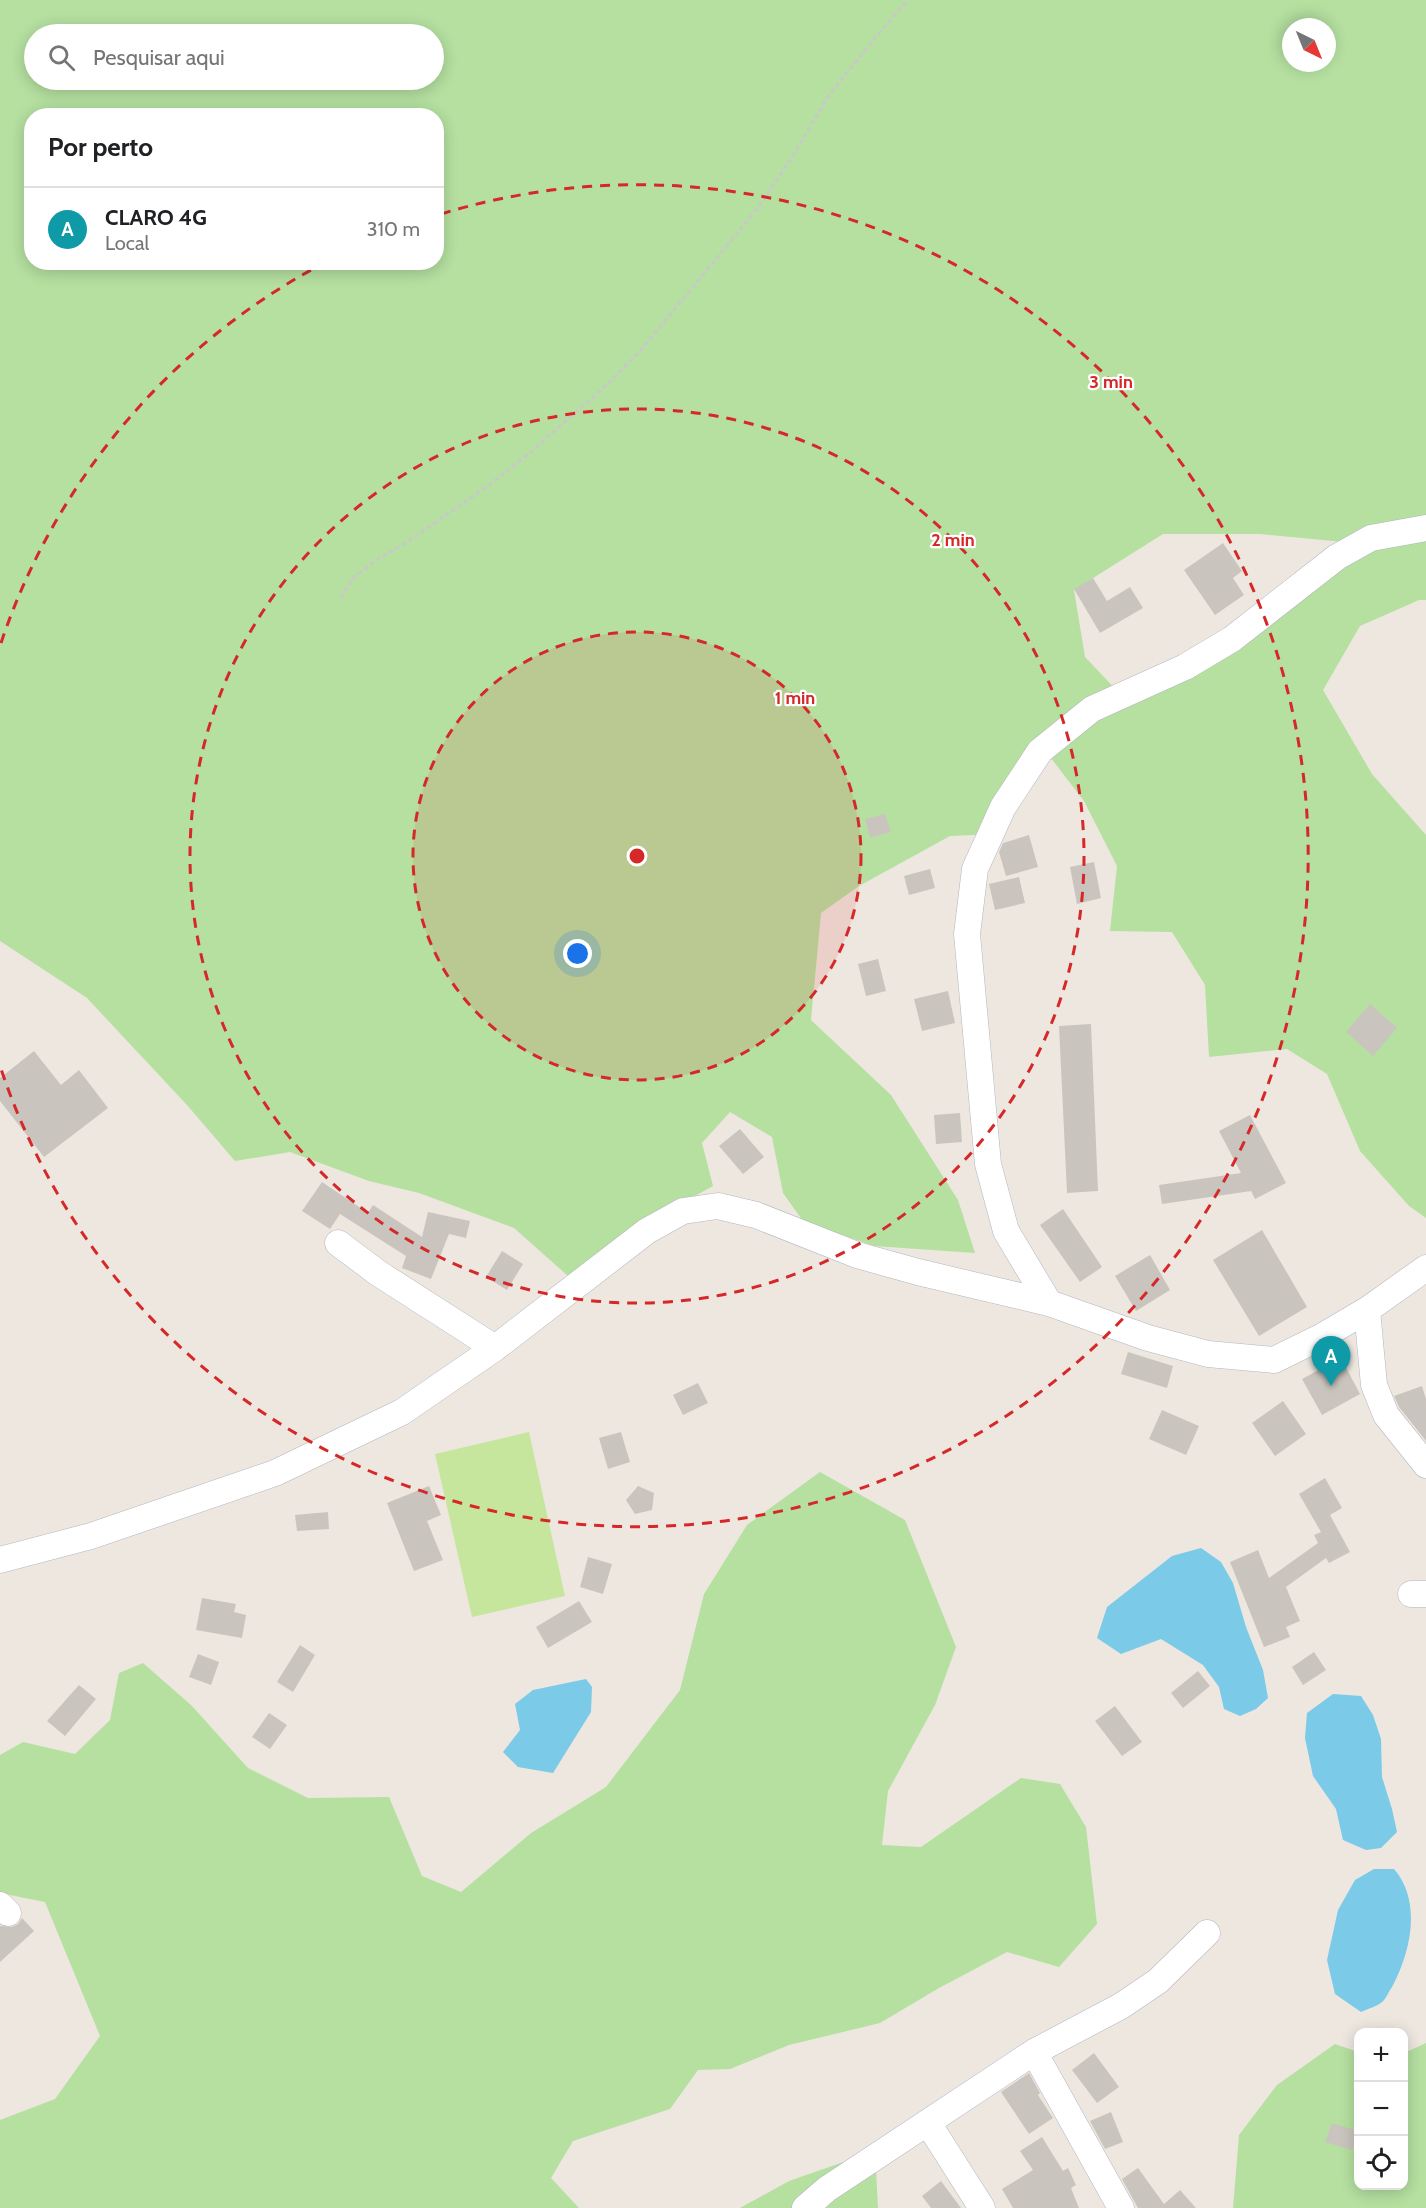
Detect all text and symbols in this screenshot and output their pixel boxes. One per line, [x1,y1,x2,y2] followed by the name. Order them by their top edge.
[1282,18,1336,72] north arrow
[24,24,444,90] search box
[45,41,78,74] icon: search
[93,44,225,71] text: Pesquisar aqui
[48,131,153,163] text: Por perto
[105,204,207,231] text: CLARO 4G
[61,217,74,241] text: A
[367,217,420,241] text: 310 m
[105,231,149,255] text: Local
[1089,371,1133,393] text: 3 min
[931,529,975,551] text: 2 min
[775,687,815,709] text: 1 min
[627,846,647,866] centre of rings
[563,939,592,968] your location
[1312,1336,1350,1386] pin: A
[1354,2028,1408,2190] map controls
[1354,2028,1408,2082] button: +
[1354,2082,1408,2136] button: −
[1354,2136,1408,2190] button: locate

